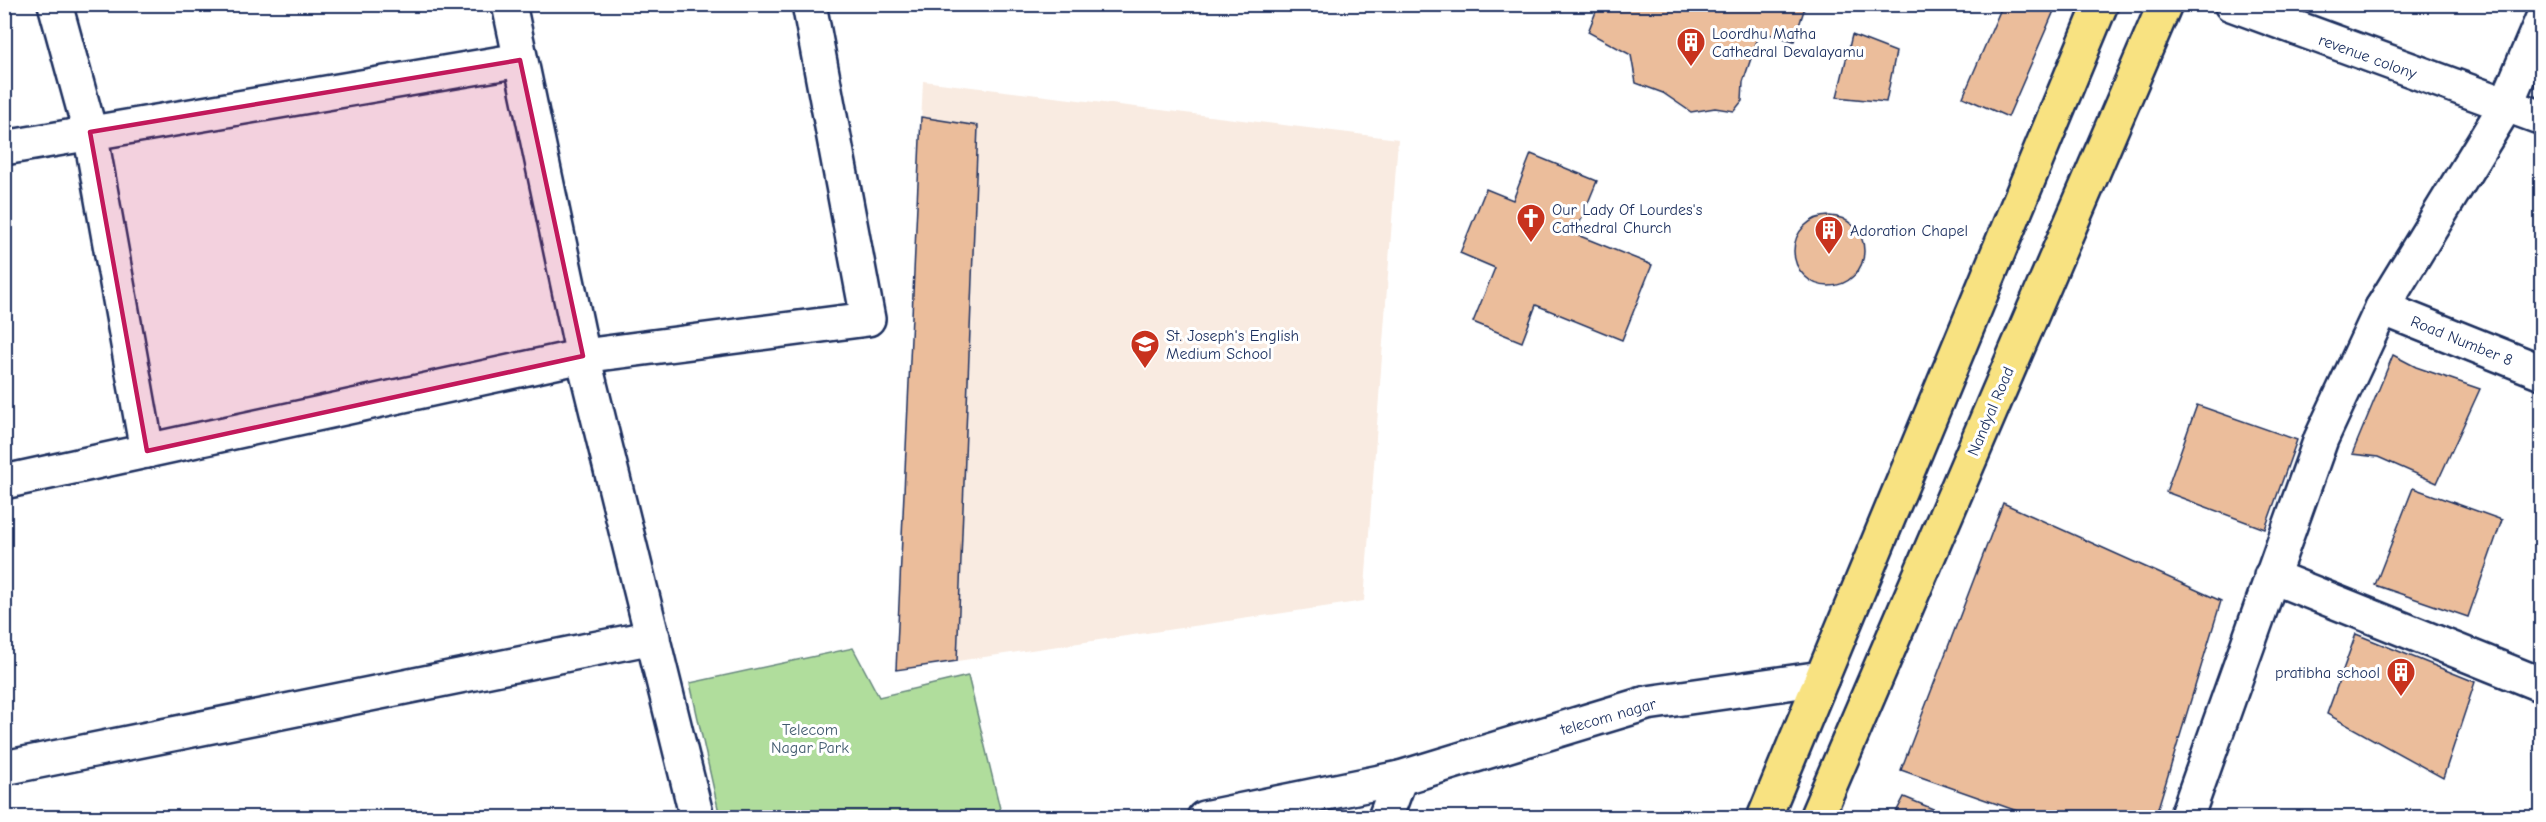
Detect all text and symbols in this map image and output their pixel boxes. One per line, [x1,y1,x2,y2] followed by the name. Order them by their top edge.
[1712,25,1864,61] place label: Loordhu Matha Cathedral Devalayamu
[1675,26,1707,68] building icon: Loordhu Matha Cathedral Devalayamu
[2316,31,2420,83] street label: revenue colony
[1552,201,1703,237] place label: Our Lady Of Lourdes's Cathedral Church
[1515,202,1547,244] church icon: Our Lady Of Lourdes's Cathedral Church
[1813,214,1845,256] building icon: Adoration Chapel
[1850,222,1968,240] place label: Adoration Chapel
[2408,312,2515,370] street label: Road Number 8
[1166,327,1299,363] place label: St. Joseph's English Medium School
[1129,328,1161,370] school or university icon: St. Joseph's English Medium School
[1964,364,2018,458] street label: Nandyal Road
[2385,656,2417,698] building icon: pratibha school
[2275,664,2380,682] place label: pratibha school
[1557,695,1659,739] street label: telecom nagar
[771,721,849,757] park label: Telecom Nagar Park

